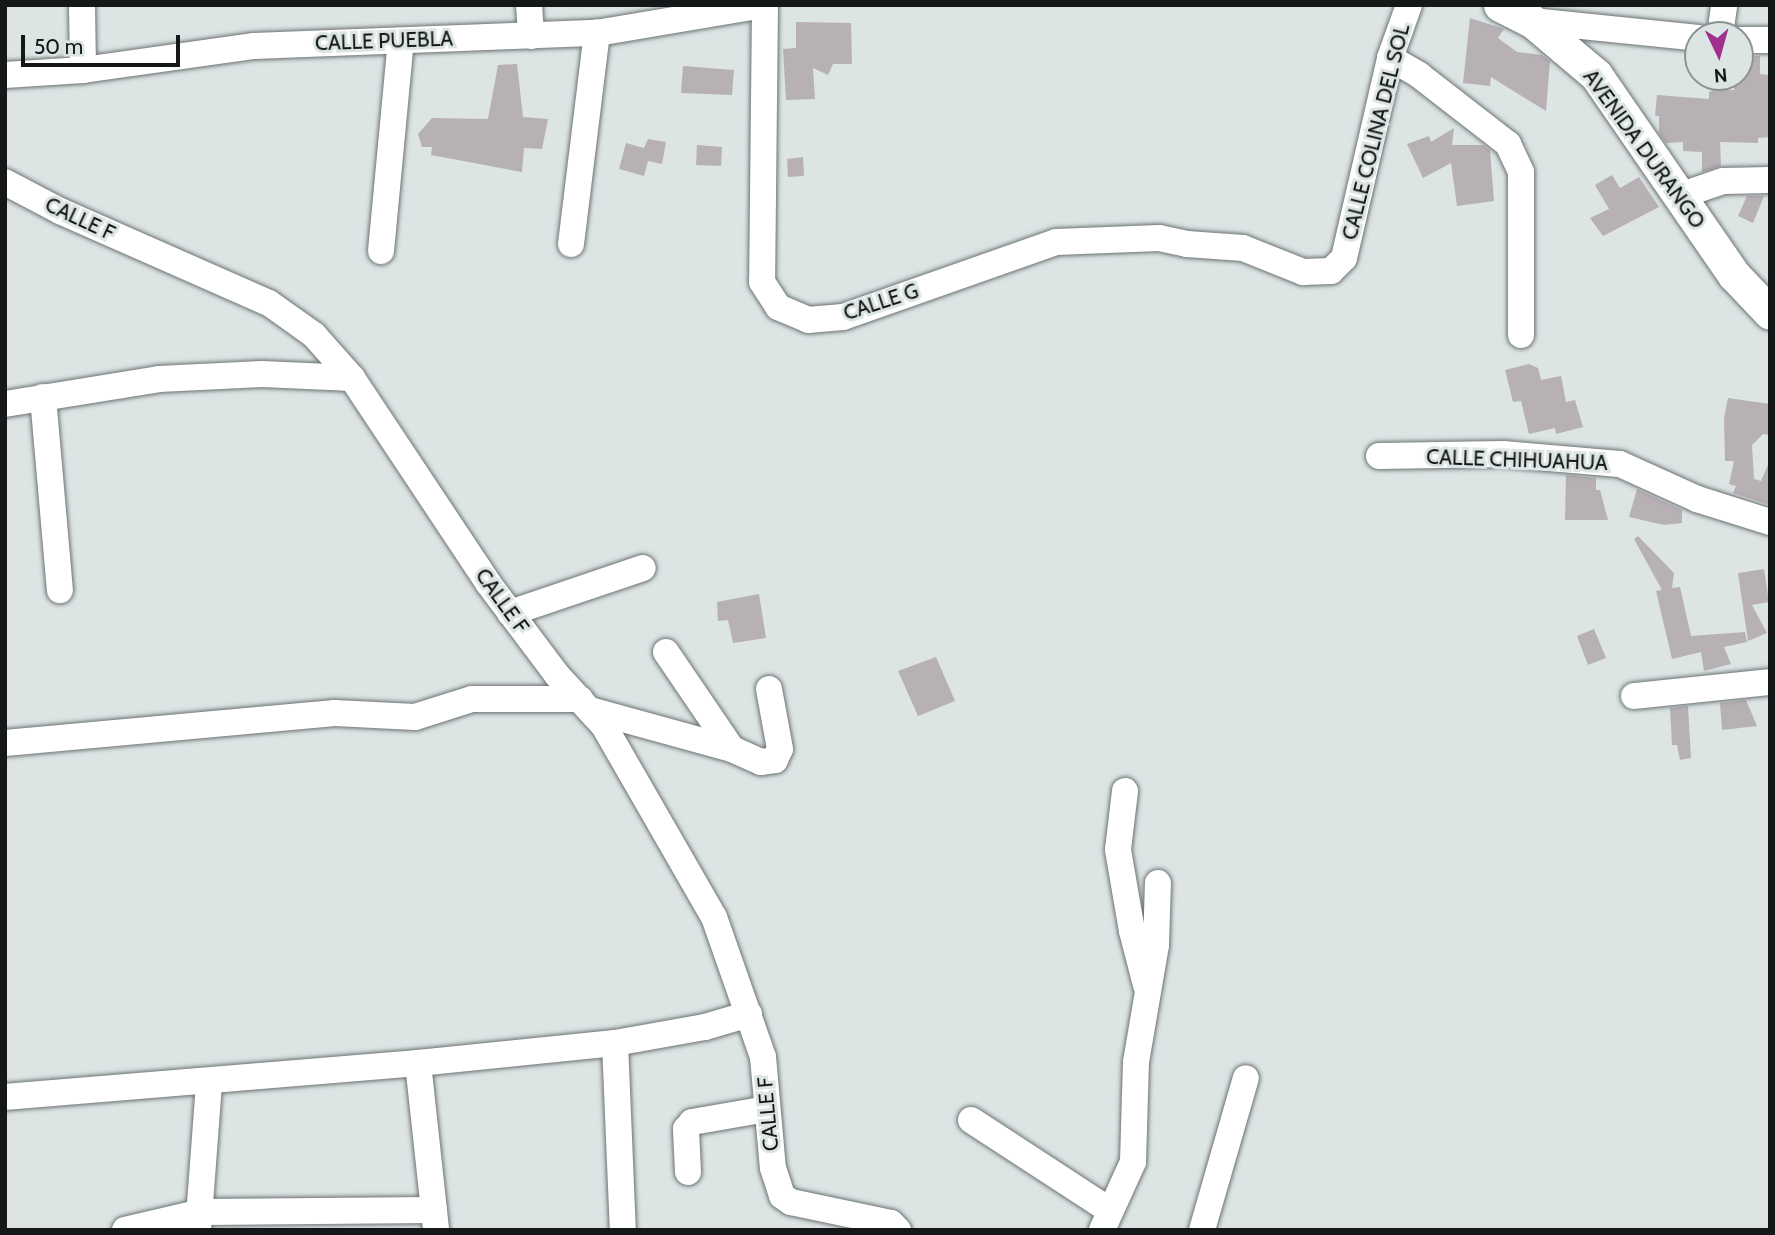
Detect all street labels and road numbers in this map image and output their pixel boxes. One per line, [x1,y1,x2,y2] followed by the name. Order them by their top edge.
[1337,21,1415,243] street label: CALLE COLINA DEL SOL
[315,26,453,56] street label: CALLE PUEBLA
[1578,65,1710,233] street label: AVENIDA DURANGO
[41,192,119,246] street label: CALLE F
[840,278,922,326] street label: CALLE G
[1426,444,1608,476] street label: CALLE CHIHUAHUA
[470,564,534,638] street label: CALLE F
[752,1076,784,1152] street label: CALLE F

